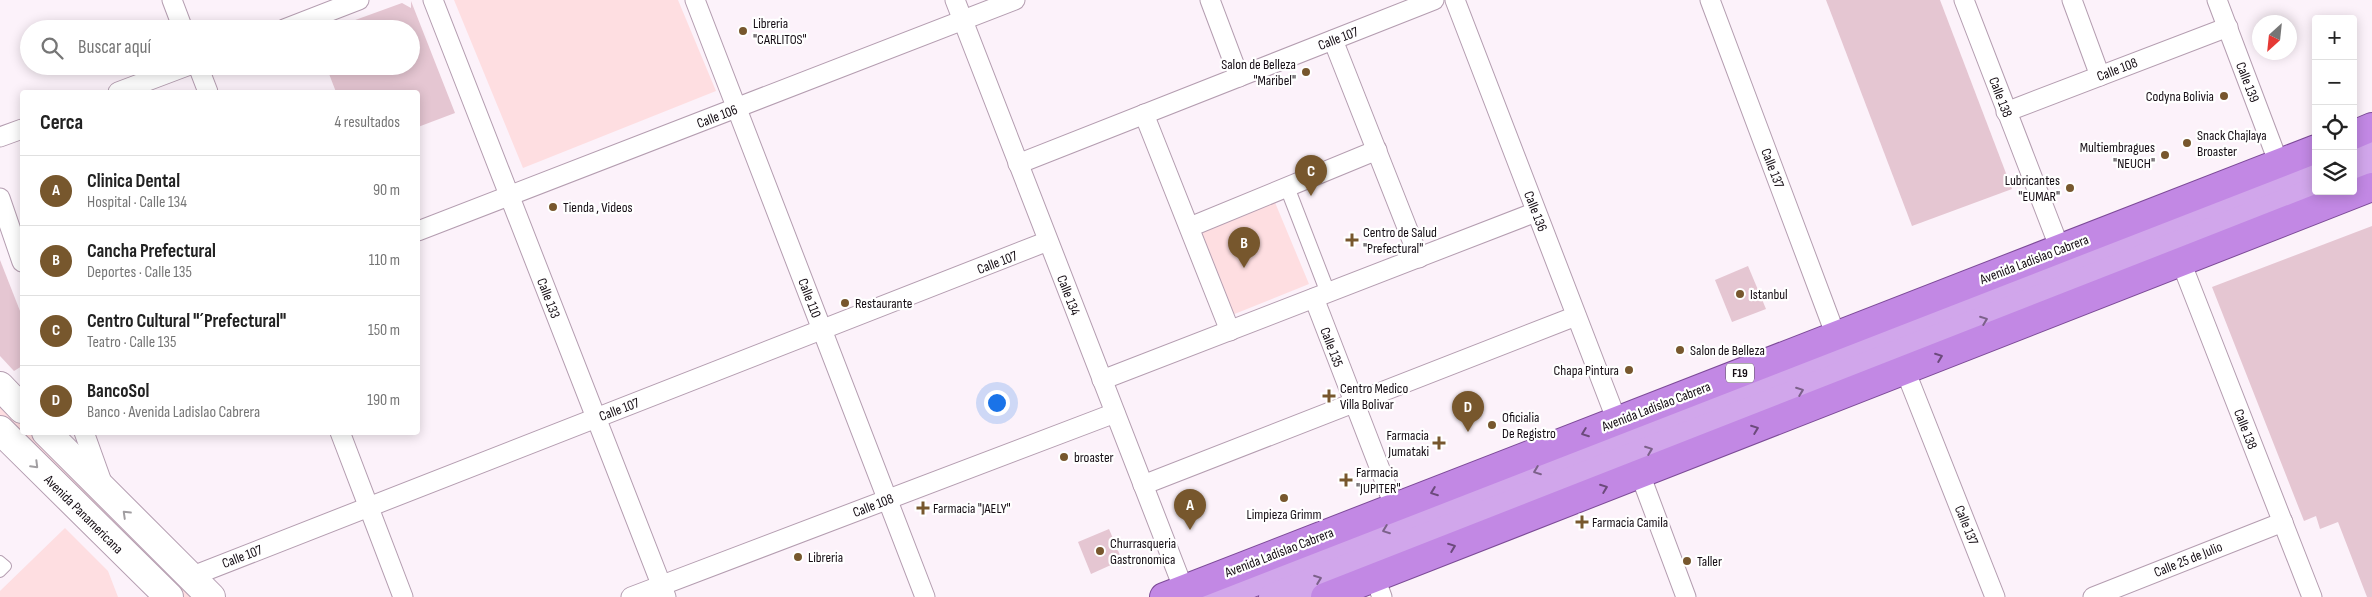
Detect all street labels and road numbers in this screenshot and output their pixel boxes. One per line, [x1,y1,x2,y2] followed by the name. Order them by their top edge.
[1316,23,1361,54] street label: Calle 107
[2094,54,2140,85] street label: Calle 108
[2232,60,2263,105] street label: Calle 139
[1985,75,2016,120] street label: Calle 138
[694,101,740,132] street label: Calle 106
[1757,146,1788,191] street label: Calle 137
[1520,189,1551,234] street label: Calle 136
[1976,231,2091,288] street label: Avenida Ladislao Cabrera
[975,247,1020,278] street label: Calle 107
[1053,273,1084,318] street label: Calle 134
[533,276,564,321] street label: Calle 133
[794,276,825,320] street label: Calle 110
[1316,325,1347,370] street label: Calle 135
[1726,363,1754,382] road number: F19
[1598,378,1713,435] street label: Avenida Ladislao Cabrera
[597,394,642,425] street label: Calle 107
[2230,407,2261,452] street label: Calle 138
[40,471,127,557] street label: Avenida Panamericana
[850,490,896,521] street label: Calle 108
[1951,503,1982,548] street label: Calle 137
[1221,524,1336,581] street label: Avenida Ladislao Cabrera
[2151,538,2225,581] street label: Calle 25 de Julio
[220,541,265,572] street label: Calle 107

